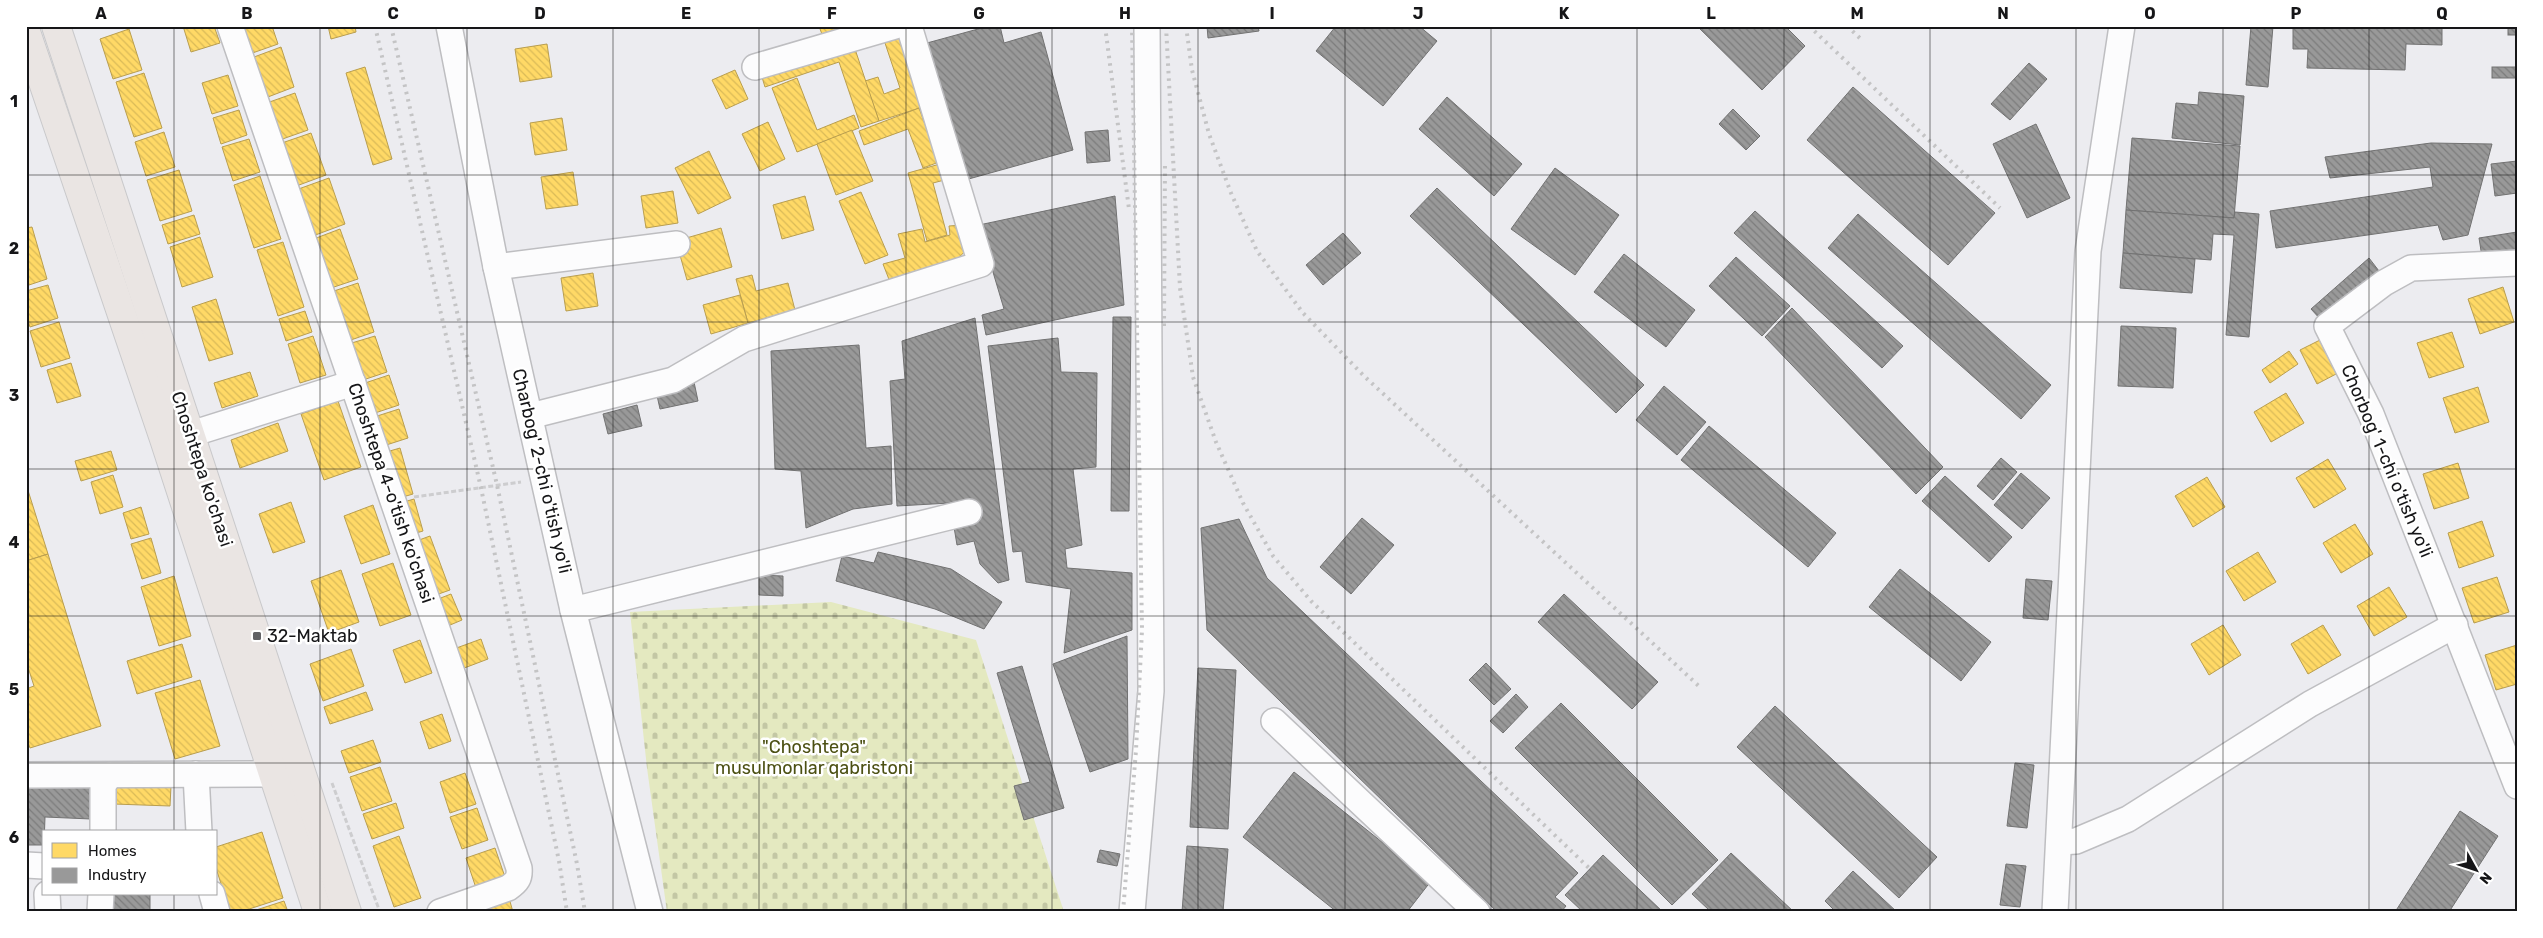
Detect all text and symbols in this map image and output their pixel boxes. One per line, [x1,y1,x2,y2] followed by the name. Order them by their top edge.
[95,4,107,23] text: A
[241,4,253,23] text: B
[387,4,399,23] text: C
[534,4,546,23] text: D
[681,4,691,23] text: E
[827,4,837,23] text: F
[973,4,985,23] text: G
[1119,4,1131,23] text: H
[1269,4,1275,23] text: I
[1413,4,1423,23] text: J
[1559,4,1570,23] text: K
[1706,4,1716,23] text: L
[1850,4,1864,23] text: M
[1997,4,2009,23] text: N
[2144,4,2156,23] text: O
[2291,4,2302,23] text: P
[2436,4,2448,23] text: Q
[10,92,18,111] text: 1
[9,239,19,258] text: 2
[2336,361,2438,561] street label: Chorbog' 1-chi o'tish yo'li
[508,366,576,576] street label: Charbog' 2-chi o'tish yo'li
[343,380,439,606] street label: Choshtepa 4-o'tish ko'chasi
[9,386,19,405] text: 3
[167,389,237,549] street label: Choshtepa ko'chasi
[9,533,20,552] text: 4
[267,625,358,647] place label: 32-Maktab
[251,630,263,642] marker: 32-Maktab
[9,680,19,699] text: 5
[715,736,913,779] park label: "Choshtepa" musulmonlar qabristoni
[9,828,19,847] text: 6
[42,830,218,896] legend
[88,842,137,860] text: Homes
[2450,846,2500,896] north arrow
[88,866,147,884] text: Industry
[2476,869,2495,887] text: N

